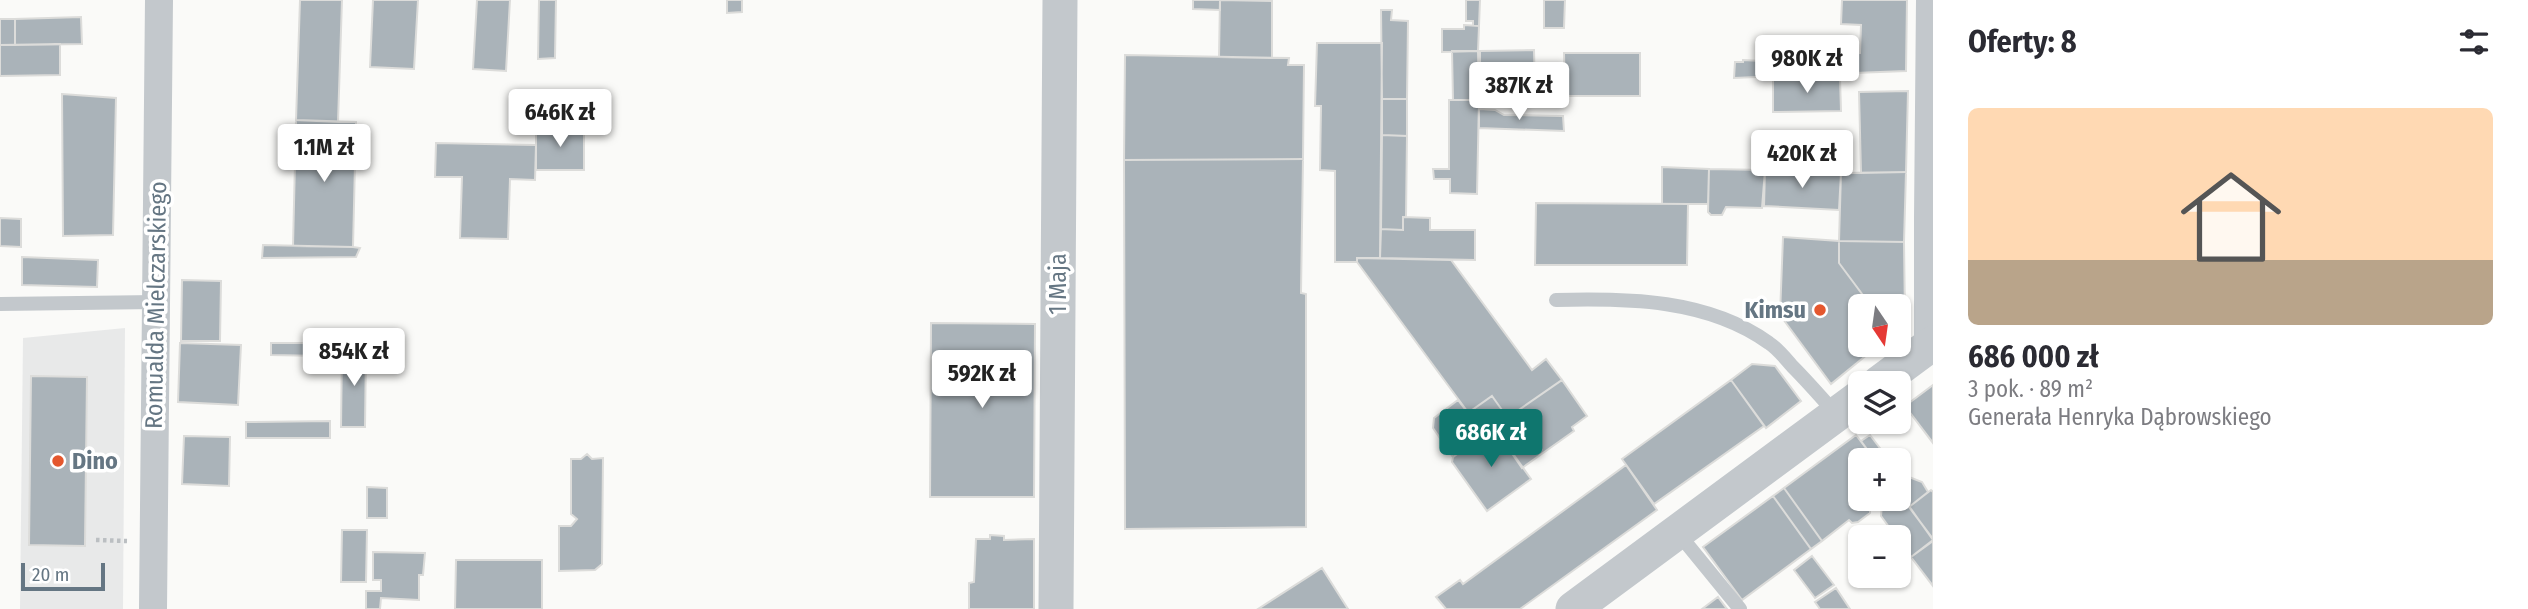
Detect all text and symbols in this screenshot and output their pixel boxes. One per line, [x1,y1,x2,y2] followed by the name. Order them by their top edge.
[2455,23,2493,61] icon: filters
[1968,24,2077,60] text: Oferty: 8
[1742,36,1872,95] pin: 980K zł
[1771,44,1843,72] text: 980K zł
[1454,62,1584,122] pin: 387K zł
[1485,71,1553,99] text: 387K zł
[495,90,625,149] pin: 646K zł
[525,98,595,126] text: 646K zł
[259,124,389,184] pin: 1.1M zł
[1737,130,1867,190] pin: 420K zł
[294,133,354,161] text: 1.1M zł
[1767,139,1837,167] text: 420K zł
[2168,154,2294,280] icon: home
[140,181,172,429] street label: Romualda Mielczarskiego
[1044,253,1072,315] street label: 1 Maja
[1848,294,1911,357] north arrow
[1848,294,1911,588] map controls
[1745,296,1806,324] place label: Kimsu
[1812,302,1828,318] marker: Kimsu
[289,328,419,388] pin: 854K zł
[319,337,389,365] text: 854K zł
[1968,339,2099,375] text: 686 000 zł
[917,350,1047,410] pin: 592K zł
[948,359,1016,387] text: 592K zł
[1848,371,1911,434] button: layers
[1968,375,2093,403] text: 3 pok. · 89 m²
[1968,403,2272,431] text: Generała Henryka Dąbrowskiego
[1426,410,1556,469] pin: 686K zł
[1455,418,1527,446] text: 686K zł
[72,447,118,475] place label: Dino
[1848,448,1911,511] button: +
[50,453,66,469] marker: Dino
[1848,525,1911,588] button: −
[21,560,105,592] scale bar
[32,563,69,586] text: 20 m

